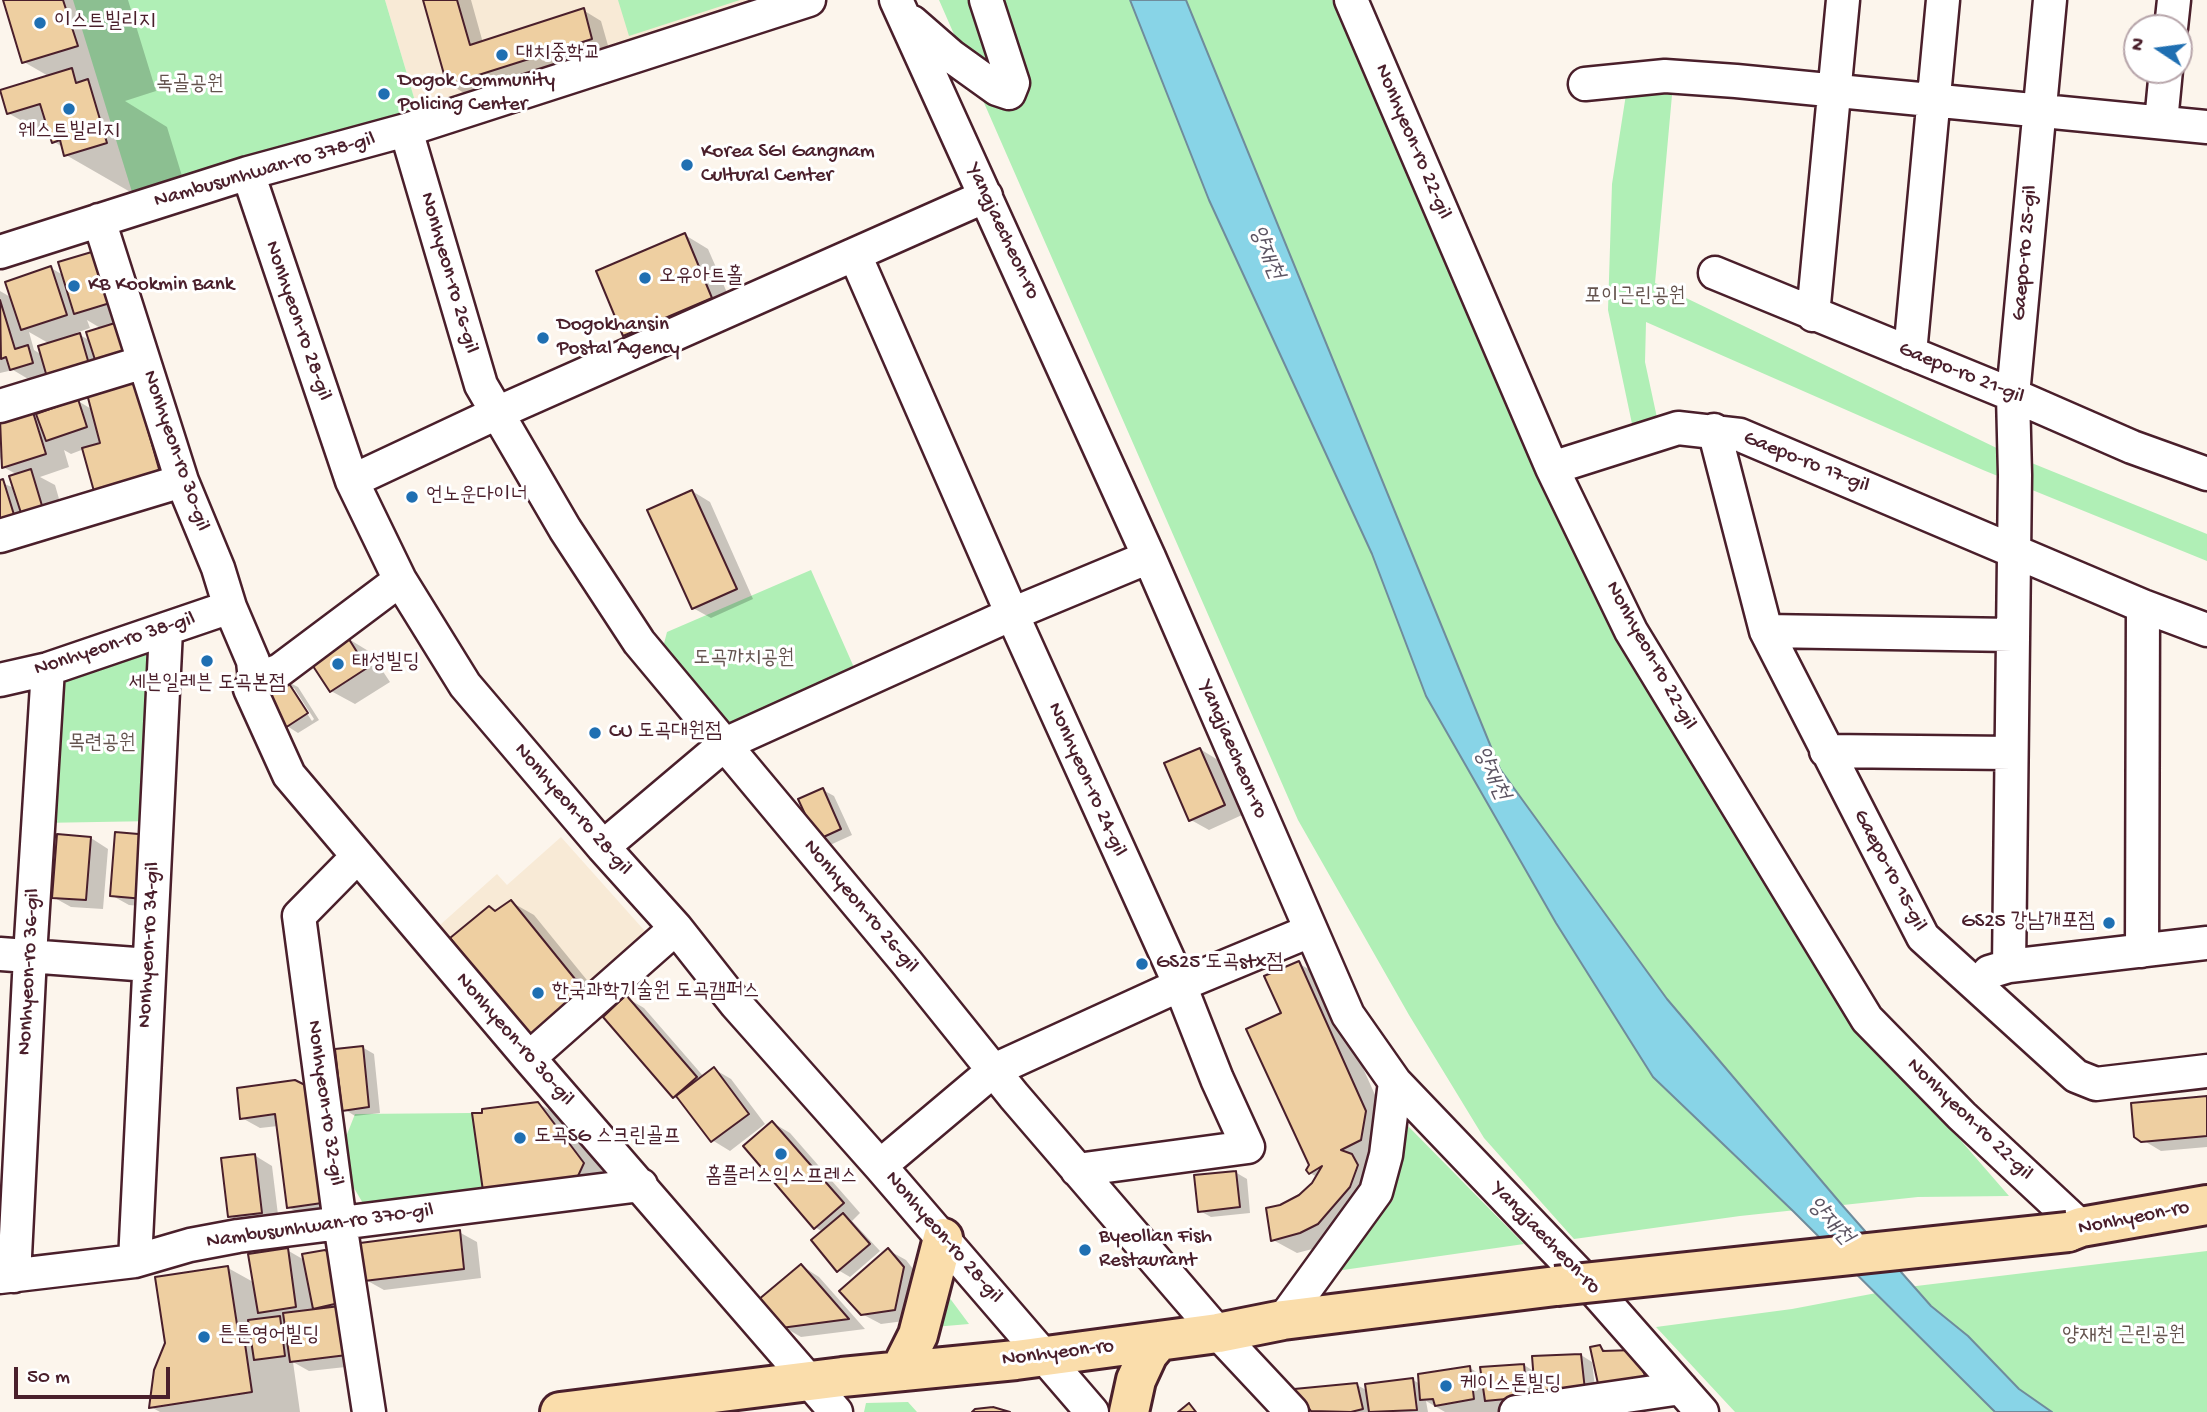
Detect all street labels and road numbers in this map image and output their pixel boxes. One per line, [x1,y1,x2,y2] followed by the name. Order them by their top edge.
[1368,61,1456,223] street label: Nonhyeon-ro 22-gil
[152,127,378,215] street label: Nambusunhwan-ro 378-gil
[960,160,1044,304] street label: Yangjaecheon-ro
[2008,184,2044,322] street label: Gaepo-ro 25-gil
[413,190,483,356] street label: Nonhyeon-ro 26-gil
[258,238,336,404] street label: Nonhyeon-ro 28-gil
[1894,337,2028,411] street label: Gaepo-ro 21-gil
[136,367,214,535] street label: Nonhyeon-ro 30-gil
[1739,426,1873,500] street label: Gaepo-ro 17-gil
[1599,577,1701,735] street label: Nonhyeon-ro 22-gil
[31,607,199,683] street label: Nonhyeon-ro 38-gil
[1192,677,1272,823] street label: Yangjaecheon-ro
[1041,699,1131,861] street label: Nonhyeon-ro 24-gil
[508,739,636,881] street label: Nonhyeon-ro 28-gil
[1846,806,1932,936] street label: Gaepo-ro 15-gil
[797,835,923,979] street label: Nonhyeon-ro 26-gil
[133,861,167,1029] street label: Nonhyeon-ro 34-gil
[13,888,47,1056] street label: Nonhyeon-ro 36-gil
[449,968,579,1112] street label: Nonhyeon-ro 30-gil
[300,1019,348,1187] street label: Nonhyeon-ro 32-gil
[1900,1053,2038,1187] street label: Nonhyeon-ro 22-gil
[879,1167,1007,1309] street label: Nonhyeon-ro 28-gil
[1485,1177,1605,1301] street label: Yangjaecheon-ro
[2076,1196,2192,1242] street label: Nonhyeon-ro
[205,1199,435,1255] street label: Nambusunhwan-ro 370-gil
[1000,1335,1116,1373] street label: Nonhyeon-ro

